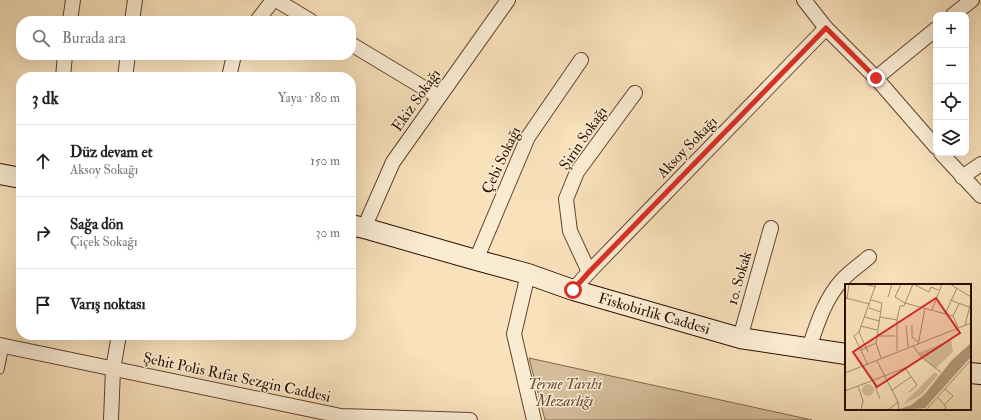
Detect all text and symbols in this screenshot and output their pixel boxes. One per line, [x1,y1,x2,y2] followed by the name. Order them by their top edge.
[933,12,969,156] map controls
[933,12,969,48] button: +
[16,16,356,60] search box
[30,27,52,49] icon: search
[62,29,126,48] text: Burada ara
[933,48,969,84] button: −
[388,65,445,135] street label: Ekiz Sokağı
[867,69,885,87] route end
[933,84,969,120] button: locate
[32,88,59,109] text: 3 dk
[278,90,340,106] text: Yaya · 180 m
[555,103,612,174] street label: Şirin Sokağı
[652,112,722,183] street label: Aksoy Sokağı
[933,120,969,156] button: layers
[478,124,525,197] street label: Çebi Sokağı
[70,143,153,162] text: Düz devam et
[32,150,54,172] icon: ahead
[310,153,340,169] text: 150 m
[70,162,138,178] text: Aksoy Sokağı
[70,215,124,234] text: Sağa dön
[32,222,54,244] icon: right
[316,225,340,241] text: 30 m
[70,234,137,250] text: Çiçek Sokağı
[723,249,756,307] street label: 10. Sokak
[564,281,582,299] route start
[845,284,971,410] inset map
[596,289,712,339] street label: Fiskobirlik Caddesi
[32,294,54,316] icon: arrive
[70,295,145,314] text: Varış noktası
[141,348,332,407] street label: Şehit Polis Rıfat Sezgin Caddesi
[528,375,602,411] park label: Terme Tarihi Mezarlığı

